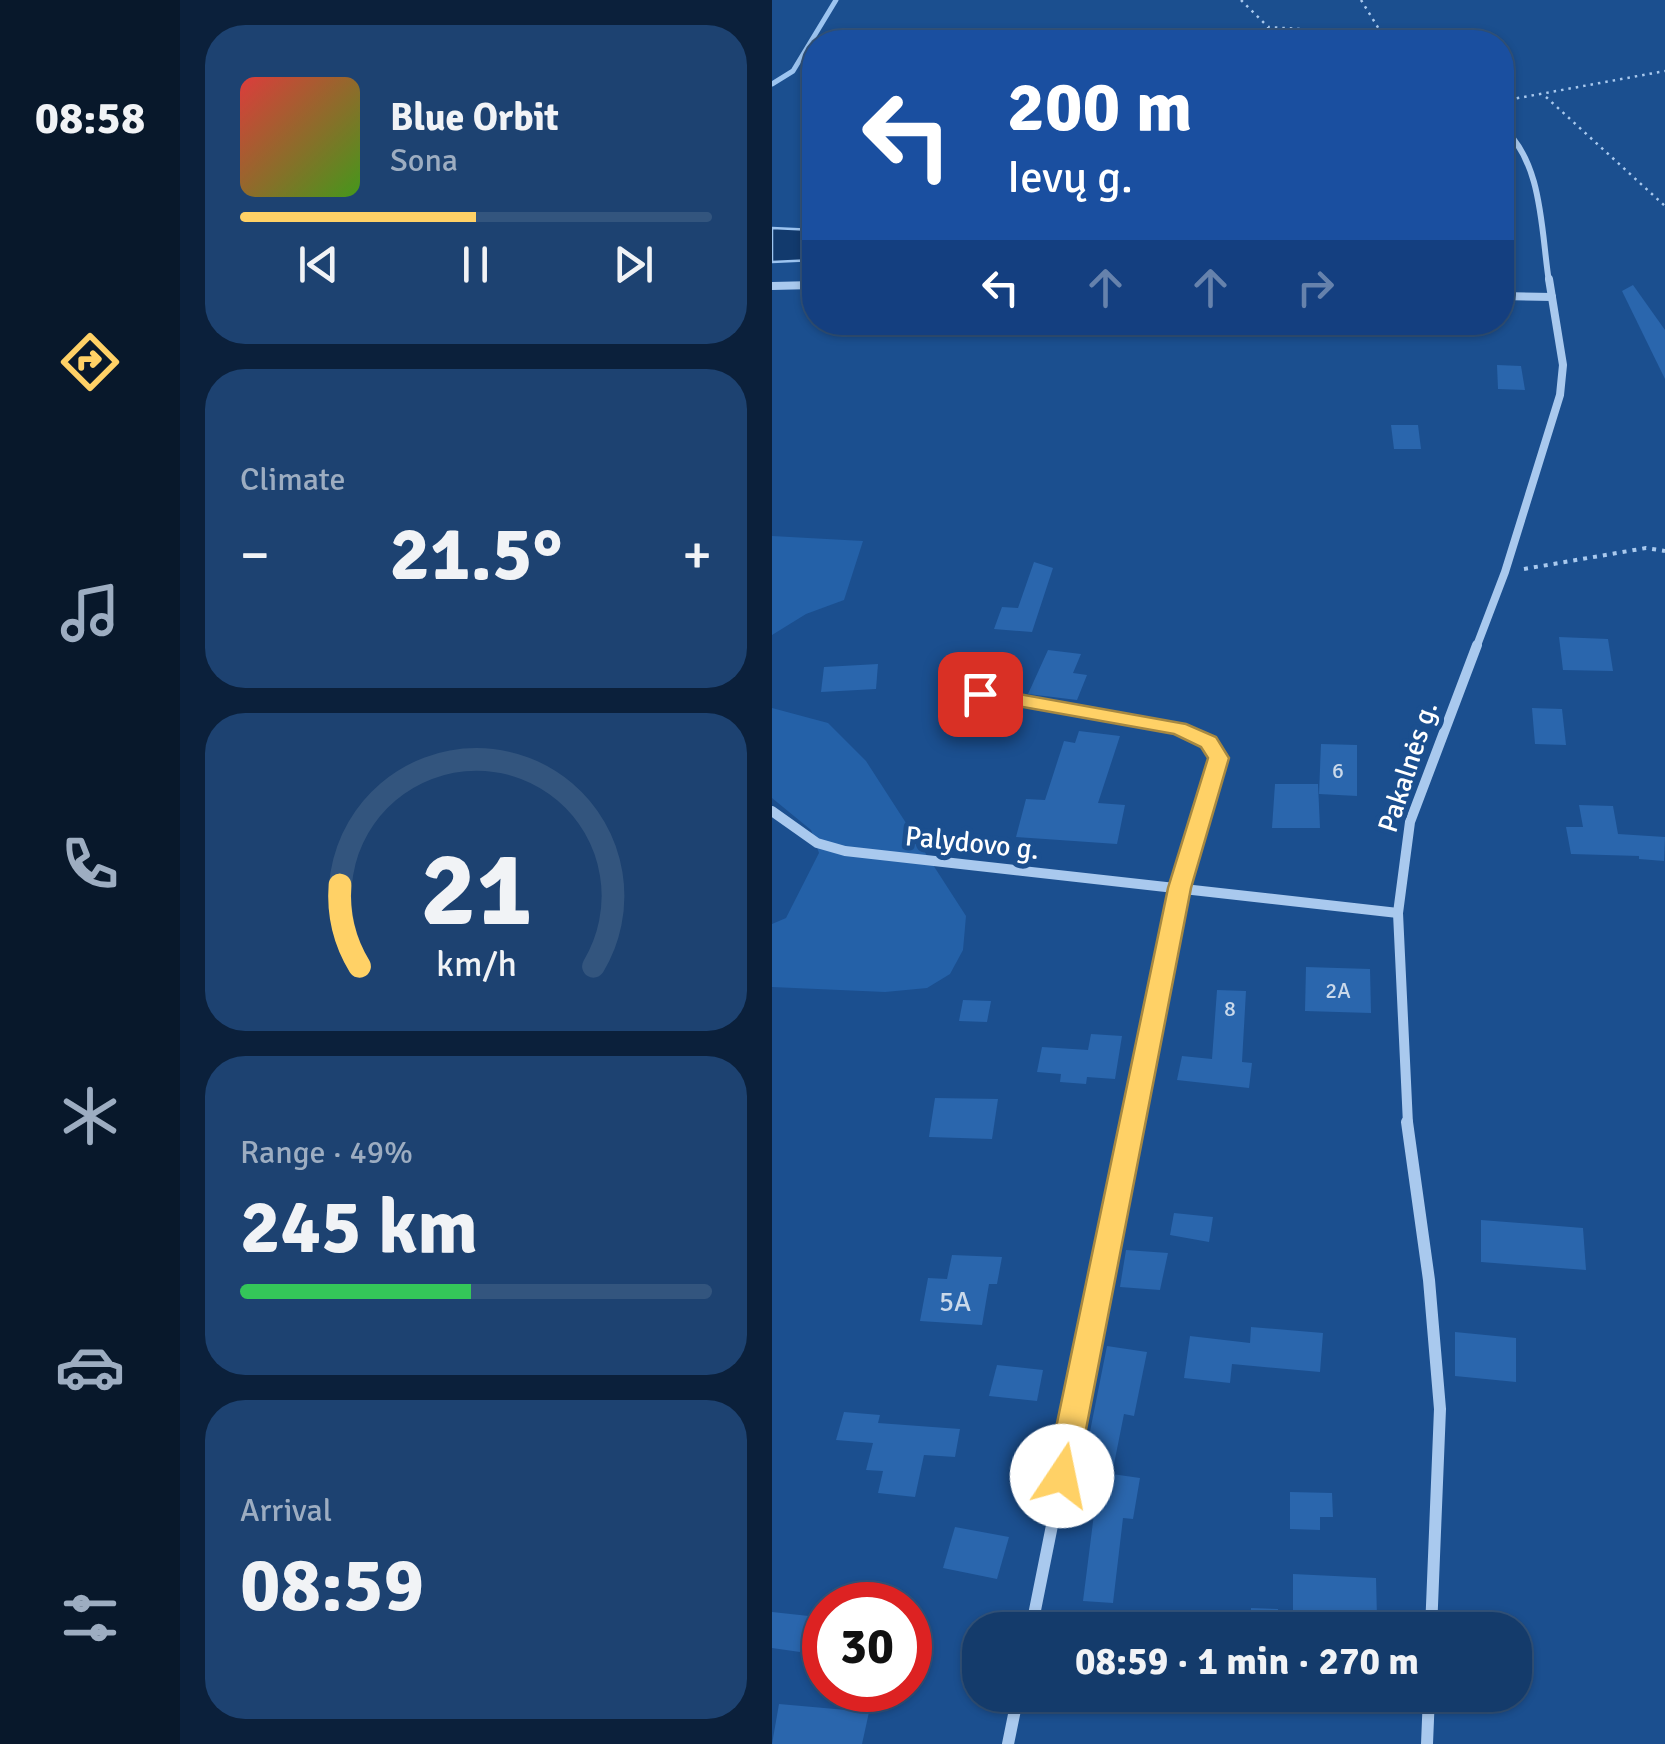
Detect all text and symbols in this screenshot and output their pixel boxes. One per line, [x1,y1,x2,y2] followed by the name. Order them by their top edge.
[1007,64,1192,150] text: 200 m
[842,70,972,200] icon: left
[35,91,145,146] text: 08:58
[390,94,559,141] text: Blue Orbit
[390,141,458,180] text: Sona
[1007,150,1133,205] text: Ievų g.
[291,237,346,292] icon: previous
[448,237,503,292] icon: pause
[606,237,661,292] icon: next
[973,260,1028,315] icon: left
[1078,260,1133,315] icon: ahead
[1183,260,1238,315] icon: ahead
[1288,260,1343,315] icon: right
[55,327,125,397] icon: directions
[240,460,346,499] text: Climate
[390,508,563,601] text: 21.5°
[240,521,270,589] text: −
[682,521,712,589] text: +
[55,578,125,648] icon: music
[938,652,1023,737] pin
[953,667,1008,722] icon: arrive
[1371,697,1445,837] street label: Pakalnės g.
[1332,757,1344,784] house number: 6
[903,819,1041,867] street label: Palydovo g.
[420,826,532,954] text: 21
[55,829,125,899] icon: phone
[436,942,516,986] text: km/h
[1325,977,1351,1004] house number: 2A
[1224,995,1236,1022] house number: 8
[55,1081,125,1151] icon: climate
[240,1133,413,1172] text: Range · 49%
[240,1181,478,1274] text: 245 km
[939,1285,971,1319] house number: 5A
[55,1332,125,1402] icon: car
[1010,1424,1114,1528] position arrow
[240,1491,332,1530] text: Arrival
[240,1539,424,1632] text: 08:59
[802,1582,932,1712] speed limit sign: 30
[55,1583,125,1653] icon: filters
[1075,1638,1419,1685] text: 08:59 · 1 min · 270 m

